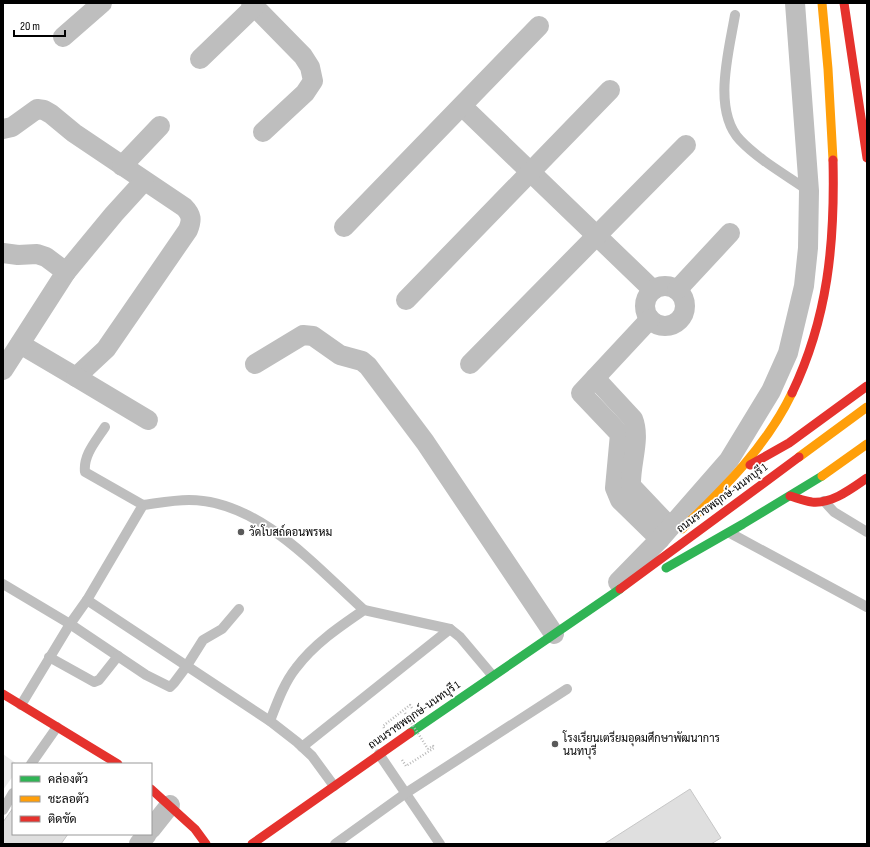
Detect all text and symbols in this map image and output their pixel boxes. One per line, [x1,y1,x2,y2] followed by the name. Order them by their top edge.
[14,12,65,38] scale bar
[20,19,40,34] text: 20 m
[673,459,771,537] street label: ถนนราชพฤกษ์-นนทบุรี 1
[249,524,332,539] place label: วัดโบสถ์ดอนพรหม
[236,527,246,537] marker: วัดโบสถ์ดอนพรหม
[364,677,464,753] street label: ถนนราชพฤกษ์-นนทบุรี 1
[562,730,720,760] place label: โรงเรียนเตรียมอุดมศึกษาพัฒนาการ นนทบุรี
[550,739,560,749] marker: โรงเรียนเตรียมอุดมศึกษาพัฒนาการ นนทบุรี
[12,763,152,835] legend
[48,772,88,787] text: คล่องตัว
[48,792,89,807] text: ชะลอตัว
[48,812,77,827] text: ติดขัด

